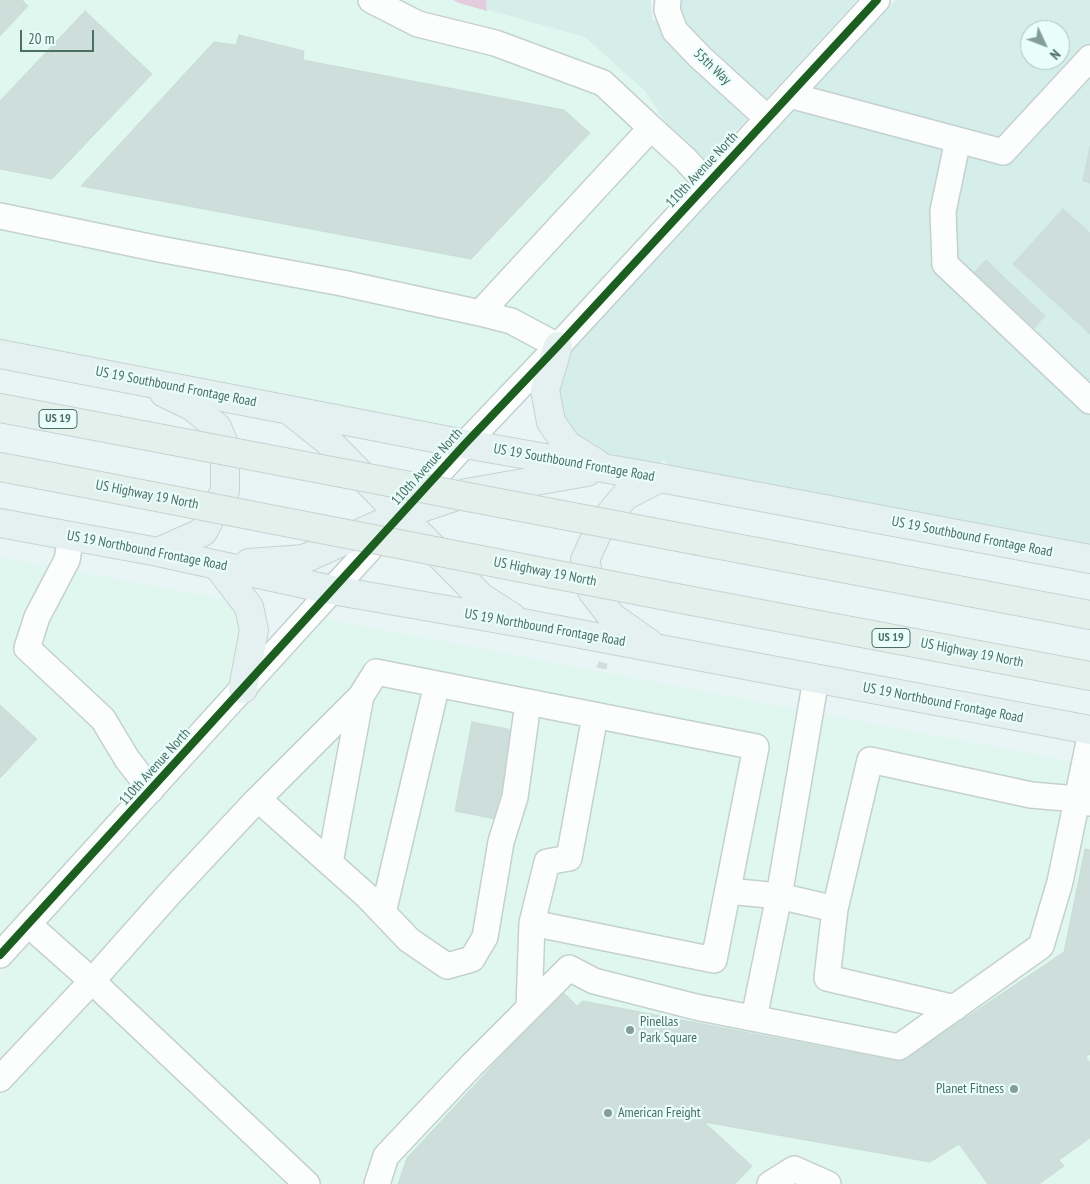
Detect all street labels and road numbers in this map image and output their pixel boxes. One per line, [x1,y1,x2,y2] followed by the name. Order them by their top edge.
[690,45,734,89] street label: 55th Way
[662,128,742,212] street label: 110th Avenue North
[94,363,258,411] street label: US 19 Southbound Frontage Road
[39,409,77,428] road number: US 19
[388,425,466,509] street label: 110th Avenue North
[492,441,656,485] street label: US 19 Southbound Frontage Road
[94,477,200,513] street label: US Highway 19 North
[890,513,1054,561] street label: US 19 Southbound Frontage Road
[65,527,229,575] street label: US 19 Northbound Frontage Road
[492,554,598,590] street label: US Highway 19 North
[463,606,627,650] street label: US 19 Northbound Frontage Road
[872,628,910,648] road number: US 19
[919,635,1025,671] street label: US Highway 19 North
[861,679,1025,727] street label: US 19 Northbound Frontage Road
[116,725,194,809] street label: 110th Avenue North

